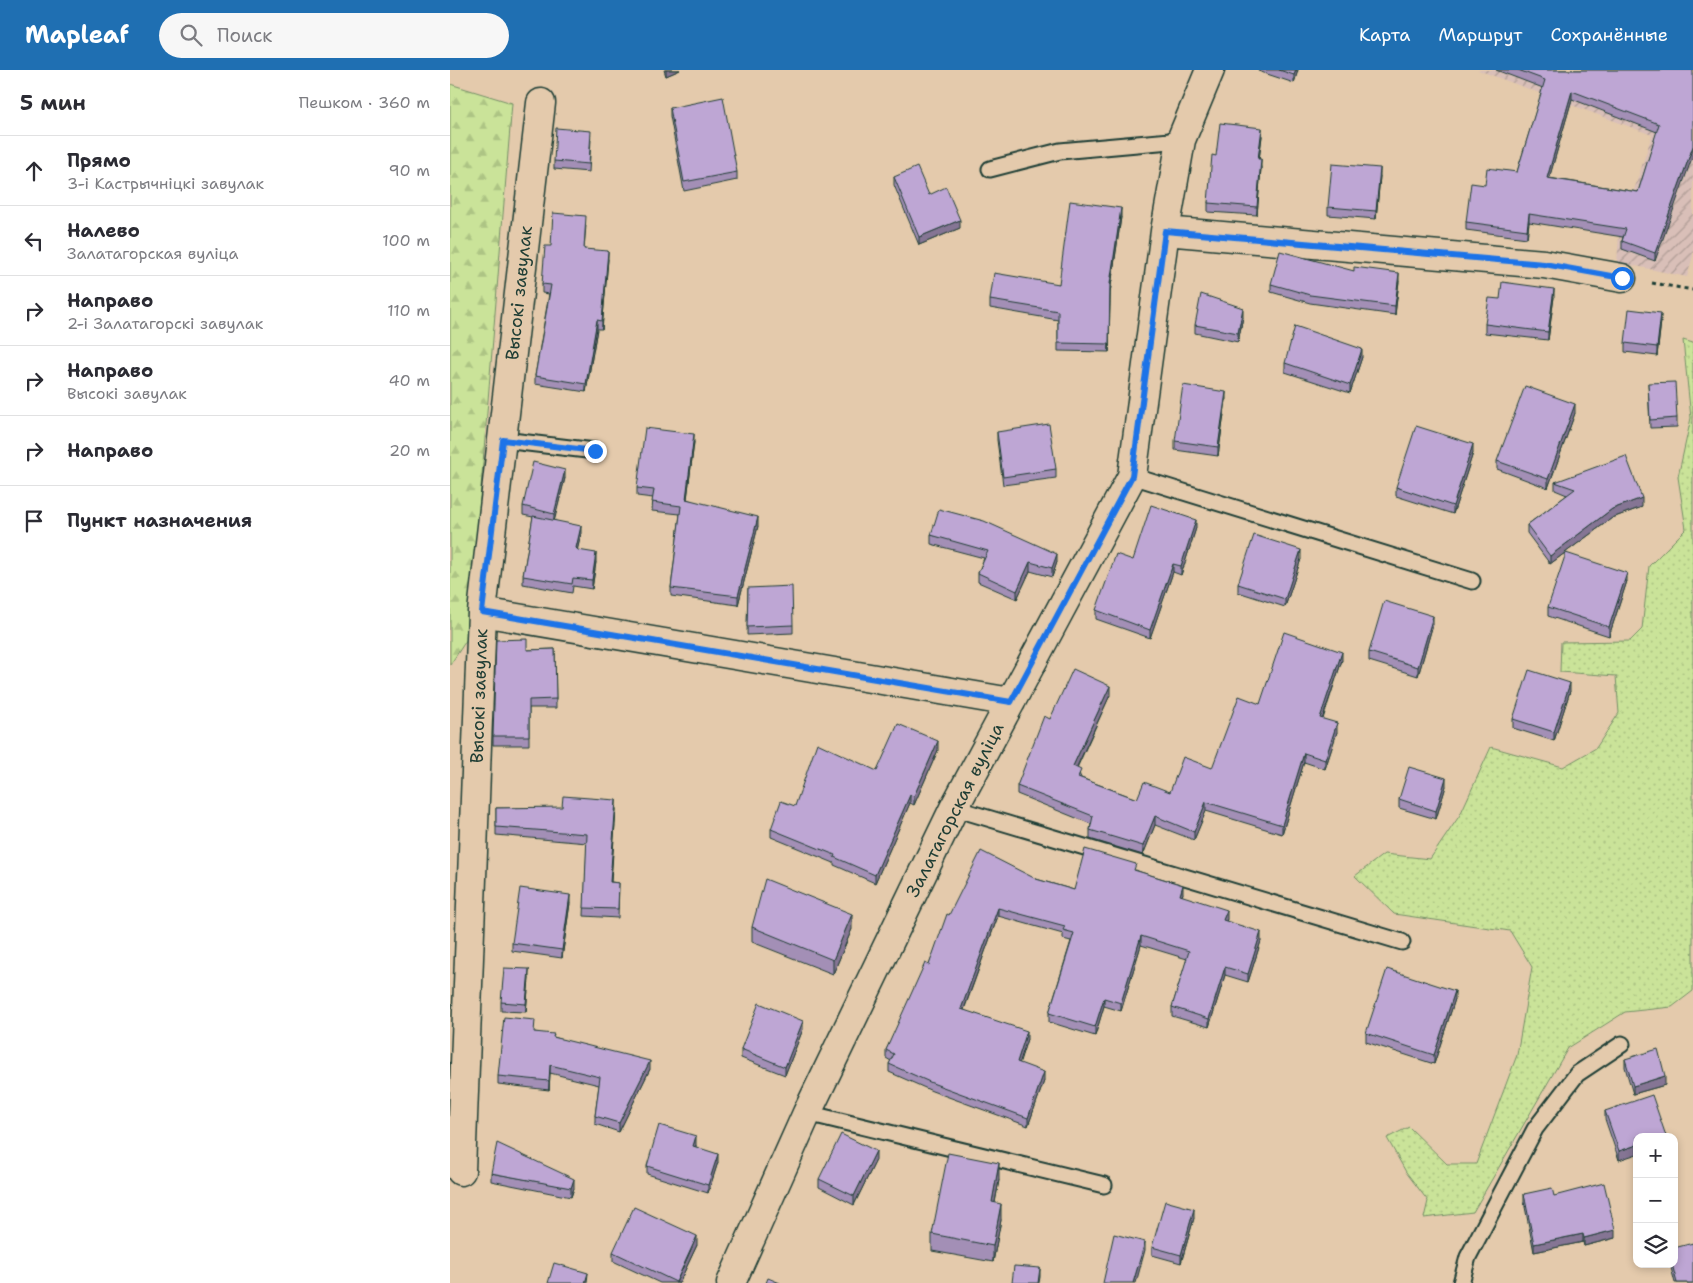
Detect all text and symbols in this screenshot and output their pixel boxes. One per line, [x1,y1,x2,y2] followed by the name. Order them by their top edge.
[159,13,509,58] search box
[25,19,129,51] text: Mapleaf
[177,21,205,49] icon: search
[217,23,272,48] text: Поиск
[1359,23,1410,47] text: Карта
[1438,23,1522,47] text: Маршрут
[1550,23,1668,47] text: Сохранённые
[20,89,86,117] text: 5 мин
[299,92,430,113] text: Пешком · 360 m
[67,148,131,173] text: Прямо
[20,157,48,185] icon: ahead
[389,160,430,181] text: 90 m
[67,173,264,194] text: 3-і Кастрычніцкі завулак
[67,218,140,243] text: Налево
[500,224,538,361] street label: Высокі завулак
[20,227,48,255] icon: left
[382,230,430,251] text: 100 m
[67,243,238,264] text: Залатагорская вуліца
[1611,267,1634,290] route start
[67,288,153,313] text: Направо
[20,297,48,325] icon: right
[387,300,430,321] text: 110 m
[67,313,263,334] text: 2-і Залатагорскі завулак
[67,358,153,383] text: Направо
[20,367,48,395] icon: right
[388,370,430,391] text: 40 m
[67,383,187,404] text: Высокі завулак
[20,437,48,465] icon: right
[67,438,153,463] text: Направо
[389,440,430,461] text: 20 m
[584,440,607,463] route end
[20,507,48,535] icon: arrive
[67,508,252,533] text: Пункт назначения
[465,628,493,764] street label: Высокі завулак
[901,719,1009,901] street label: Залатагорская вуліца
[1633,1133,1678,1268] map controls
[1633,1133,1678,1178] button: +
[1633,1178,1678,1223] button: −
[1633,1223,1678,1268] button: layers

